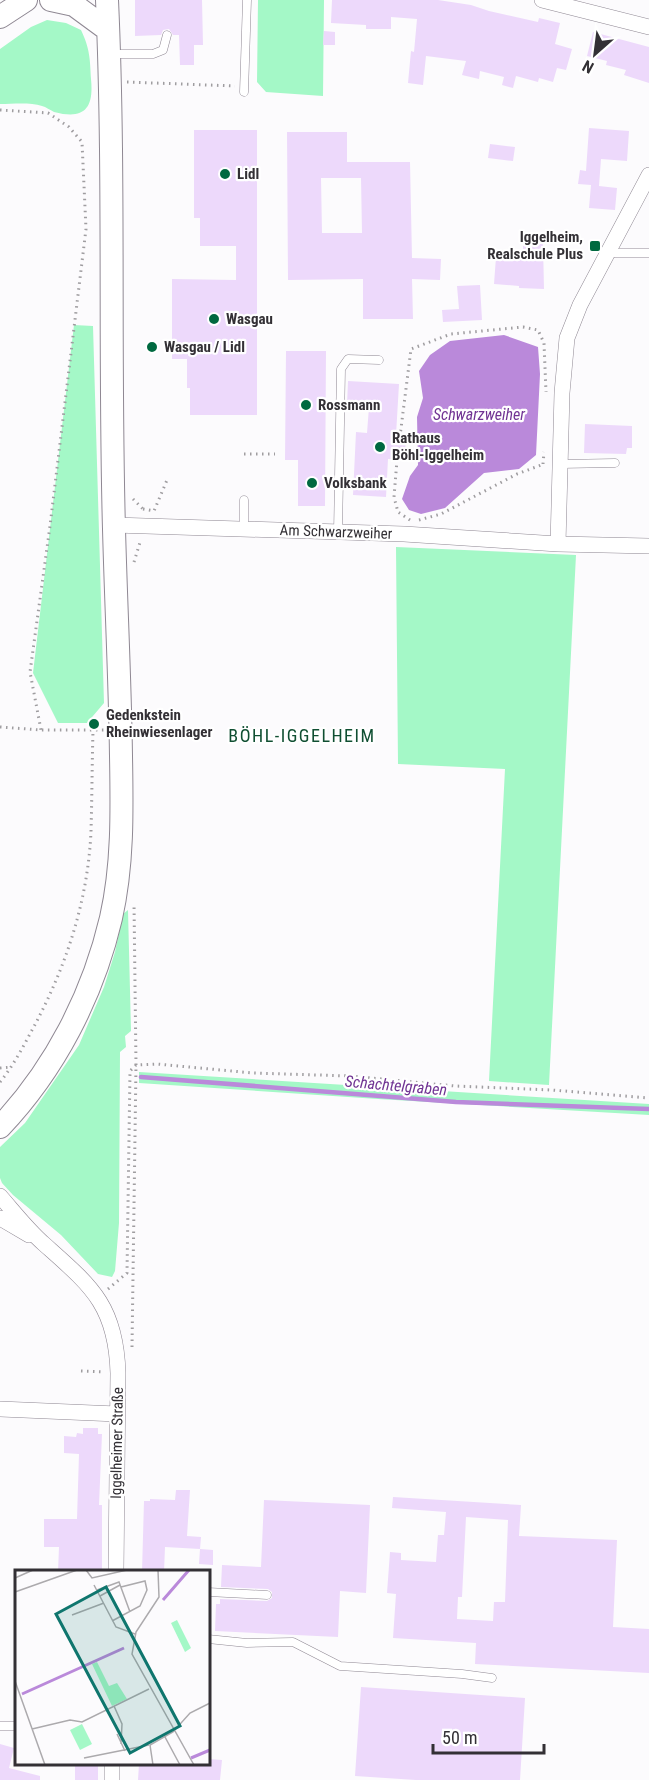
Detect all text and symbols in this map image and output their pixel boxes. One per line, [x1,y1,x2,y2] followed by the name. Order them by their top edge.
[565,24,625,84] north arrow
[579,56,597,77] text: N
[237,165,259,183] place label: Lidl
[218,167,232,181] marker: Lidl
[487,228,583,263] place label: Iggelheim, Realschule Plus
[588,239,602,253] marker: Iggelheim, Realschule Plus
[226,310,273,328] place label: Wasgau
[207,312,221,326] marker: Wasgau
[164,338,245,356] place label: Wasgau / Lidl
[145,340,159,354] marker: Wasgau / Lidl
[318,396,380,414] place label: Rossmann
[299,398,313,412] marker: Rossmann
[433,405,526,424] water label: Schwarzweiher
[392,429,484,464] place label: Rathaus Böhl-Iggelheim
[373,440,387,454] marker: Rathaus Böhl-Iggelheim
[324,474,387,492] place label: Volksbank
[305,476,319,490] marker: Volksbank
[279,521,393,543] street label: Am Schwarzweiher
[106,706,212,741] place label: Gedenkstein Rheinwiesenlager
[87,717,101,731] marker: Gedenkstein Rheinwiesenlager
[228,725,376,746] district label: BÖHL-IGGELHEIM
[344,1072,448,1099] water label: Schachtelgraben
[107,1387,127,1499] street label: Iggelheimer Straße
[15,1570,210,1765] inset map
[433,1717,544,1755] scale bar
[442,1727,477,1748] text: 50 m

